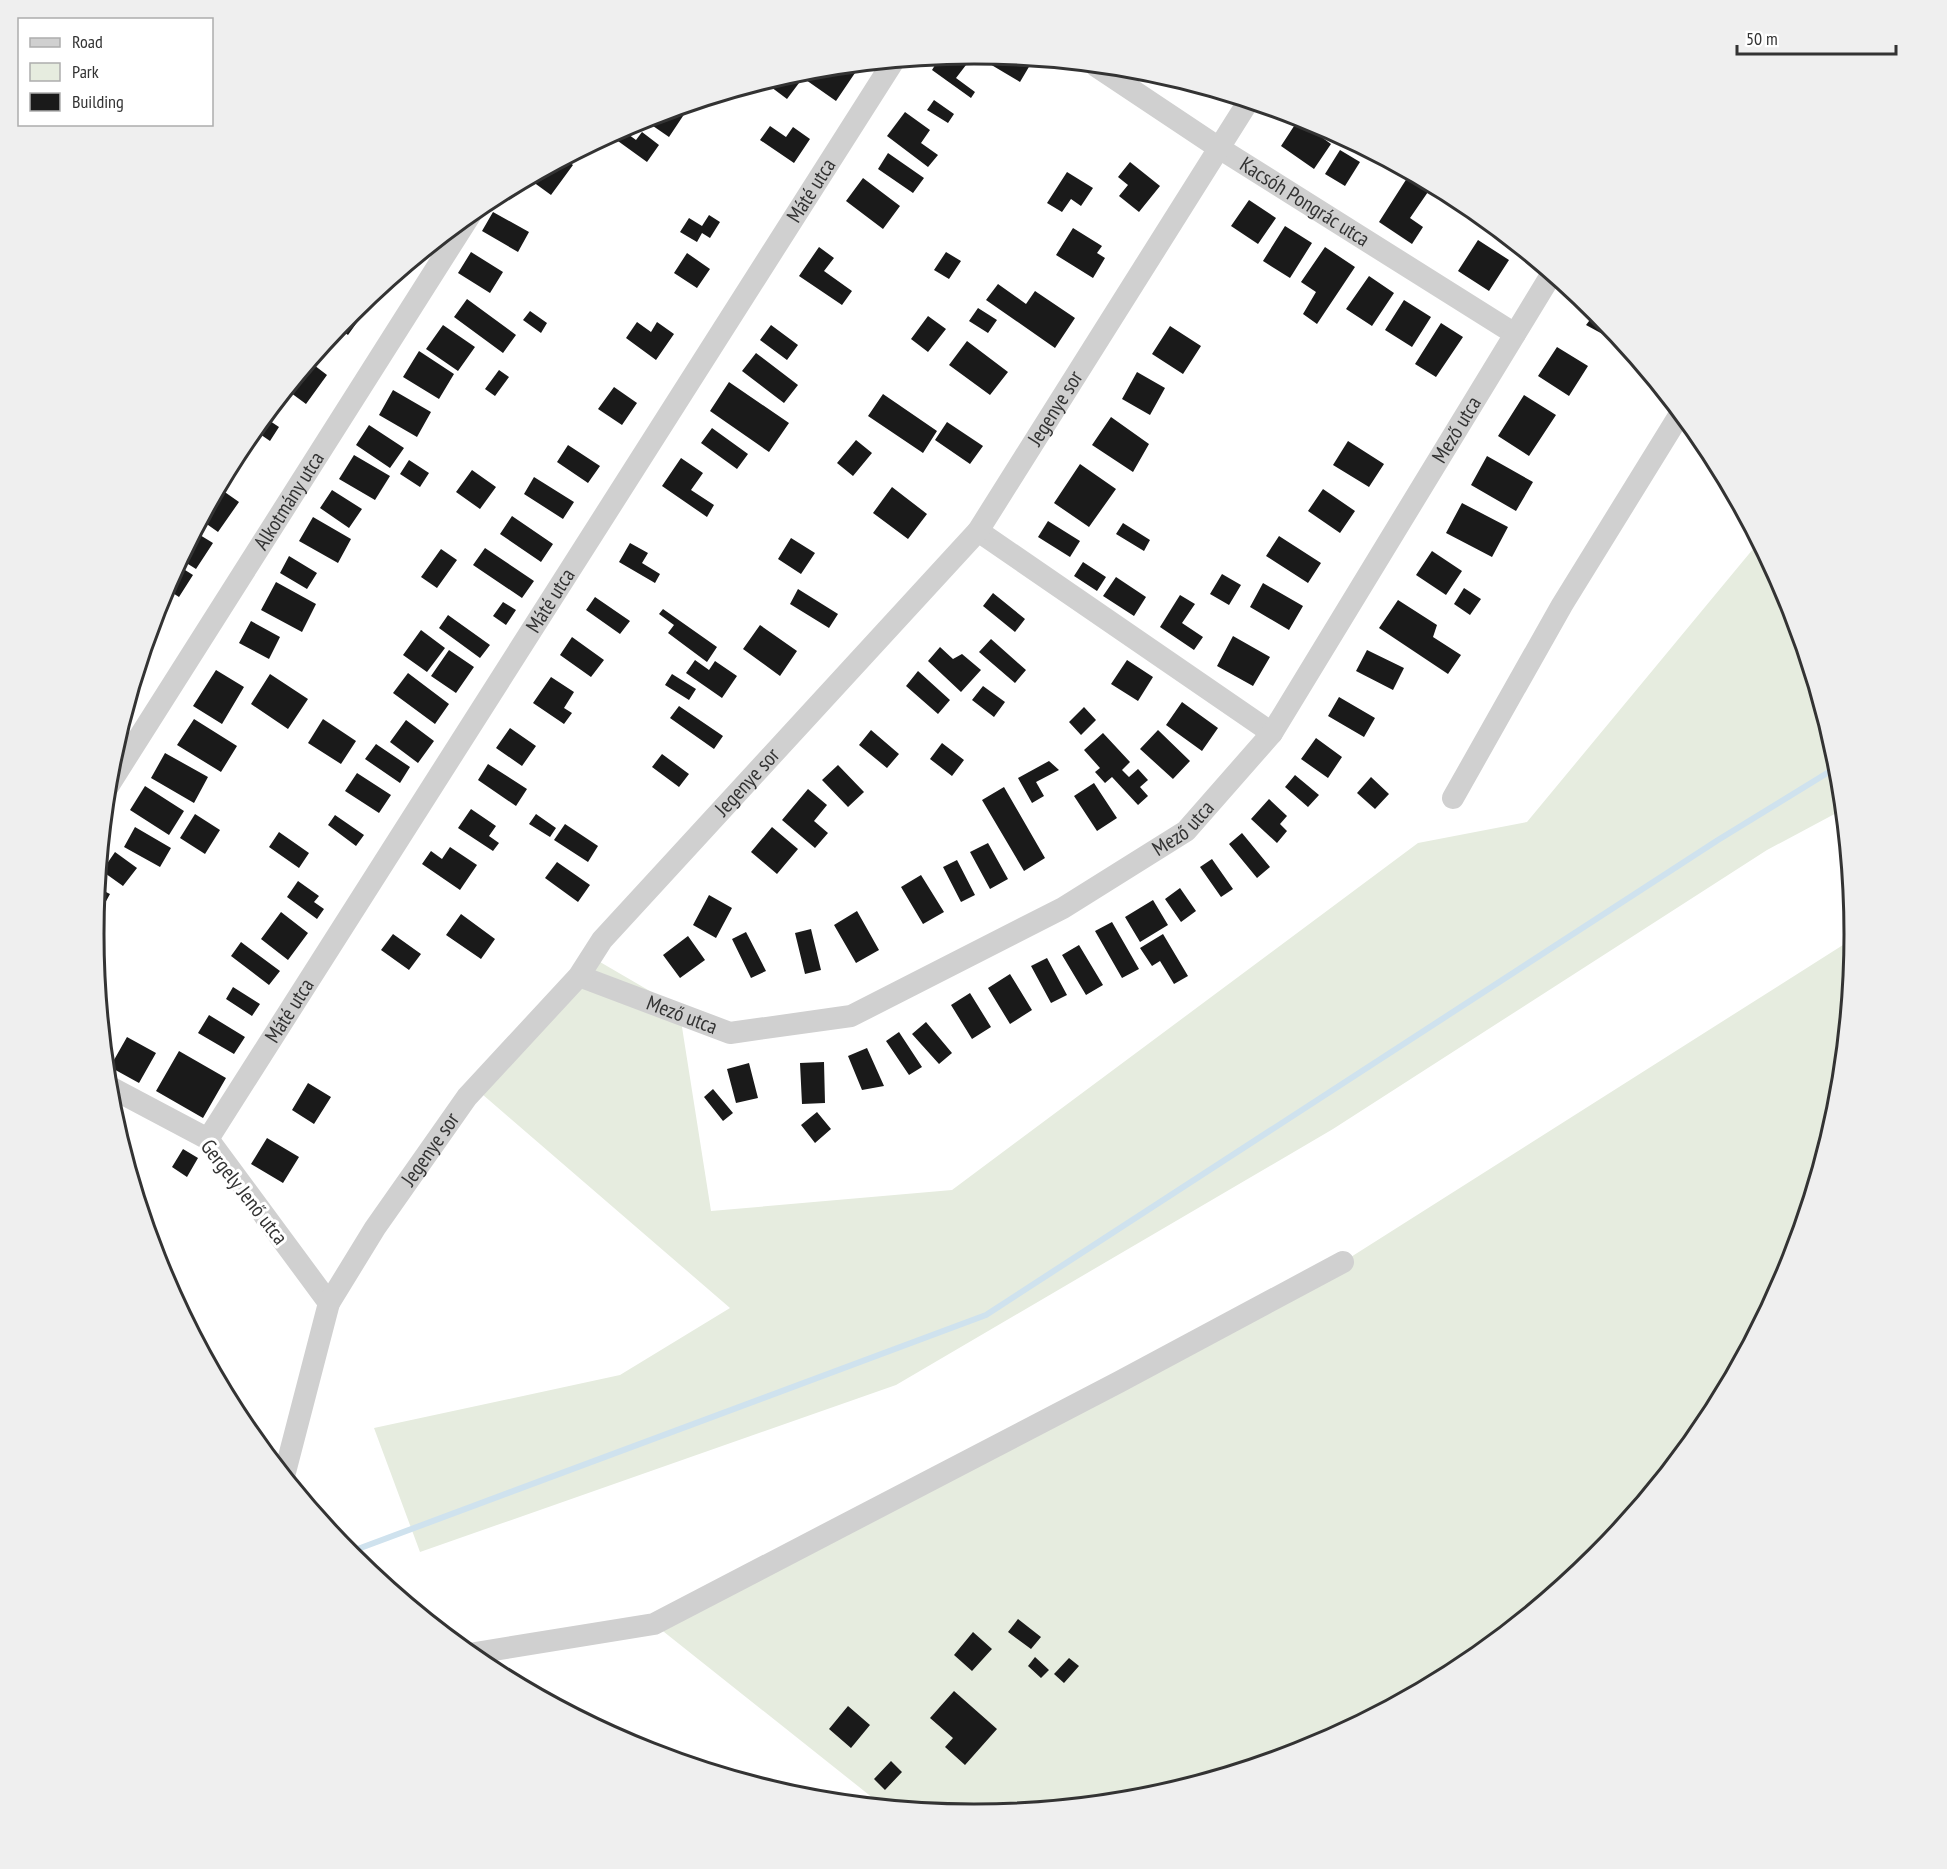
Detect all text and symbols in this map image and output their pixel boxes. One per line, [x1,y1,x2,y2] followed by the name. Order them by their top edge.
[18,18,213,126] legend
[1737,18,1896,56] scale bar
[1746,27,1778,50] text: 50 m
[72,30,103,53] text: Road
[72,60,99,83] text: Park
[72,90,124,113] text: Building
[1235,151,1375,252] street label: Kacsóh Pongrác utca
[780,153,841,228] street label: Máté utca
[1021,365,1089,451] street label: Jegenye sor
[1426,391,1487,468] street label: Mező utca
[247,446,330,555] street label: Alkotmány utca
[519,563,580,638] street label: Máté utca
[708,742,785,822] street label: Jegenye sor
[1147,795,1220,862] street label: Mező utca
[259,973,320,1048] street label: Máté utca
[643,989,721,1040] street label: Mező utca
[394,1107,465,1192] street label: Jegenye sor
[195,1134,294,1250] street label: Gergely Jenő utca

